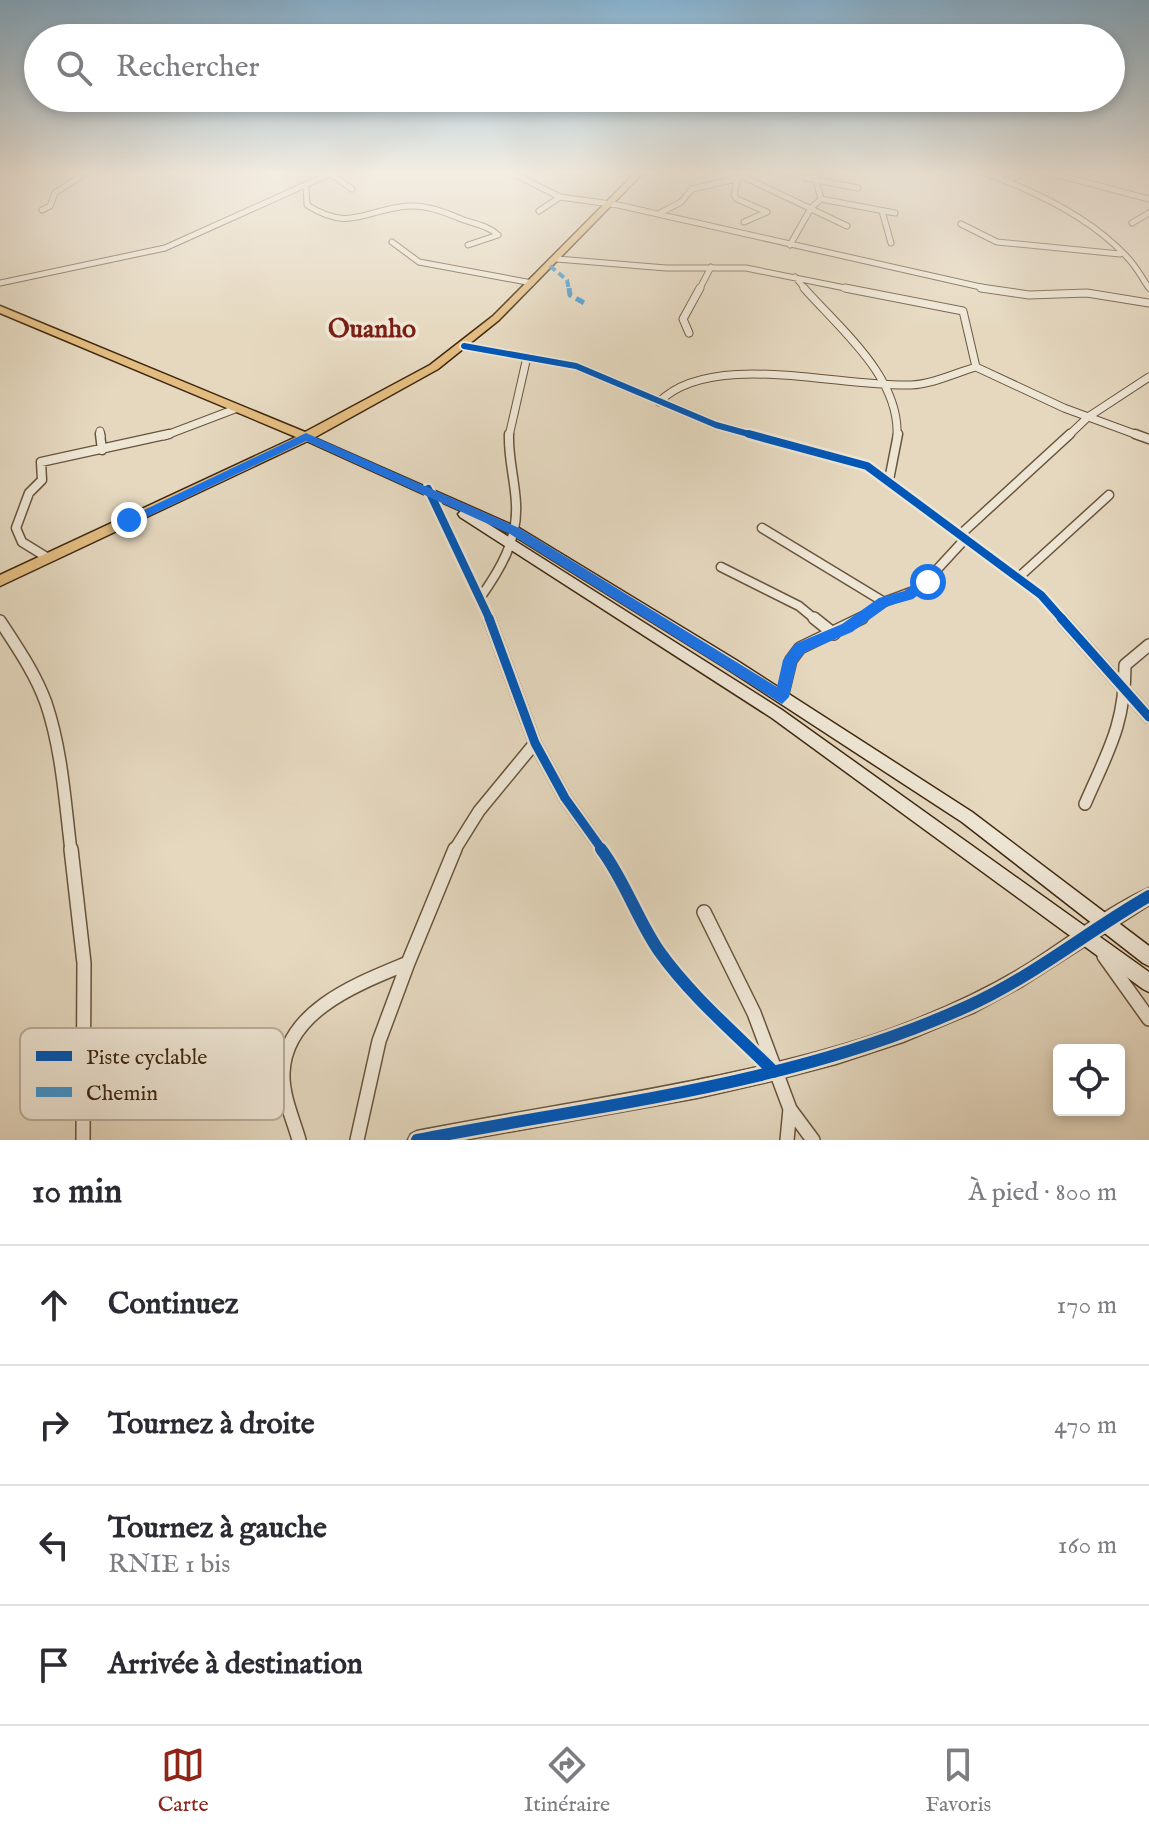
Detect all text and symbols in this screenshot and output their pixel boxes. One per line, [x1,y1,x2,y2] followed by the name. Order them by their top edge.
[24,24,1125,112] search box
[52,46,96,90] icon: search
[116,49,260,87] text: Rechercher
[328,313,416,346] district label: Ouanho
[111,502,147,538] route end
[910,564,946,600] route start
[20,1028,284,1120] legend
[86,1044,207,1072] text: Piste cyclable
[1053,1044,1125,1116] map controls
[1053,1044,1125,1116] button: locate
[86,1080,158,1108] text: Chemin
[32,1171,122,1214] text: 10 min
[969,1176,1117,1209] text: À pied · 800 m
[32,1283,76,1327] icon: ahead
[108,1286,239,1324] text: Continuez
[1057,1289,1117,1322] text: 170 m
[32,1403,76,1447] icon: right
[108,1406,315,1444] text: Tournez à droite
[1054,1409,1117,1442] text: 470 m
[108,1510,327,1548] text: Tournez à gauche
[32,1523,76,1567] icon: left
[1058,1529,1117,1562] text: 160 m
[108,1548,230,1581] text: RNIE 1 bis
[32,1643,76,1687] icon: arrive
[108,1646,363,1684] text: Arrivée à destination
[158,1743,209,1819] tab: Carte
[524,1743,610,1819] tab: Itinéraire
[925,1743,991,1819] tab: Favoris

